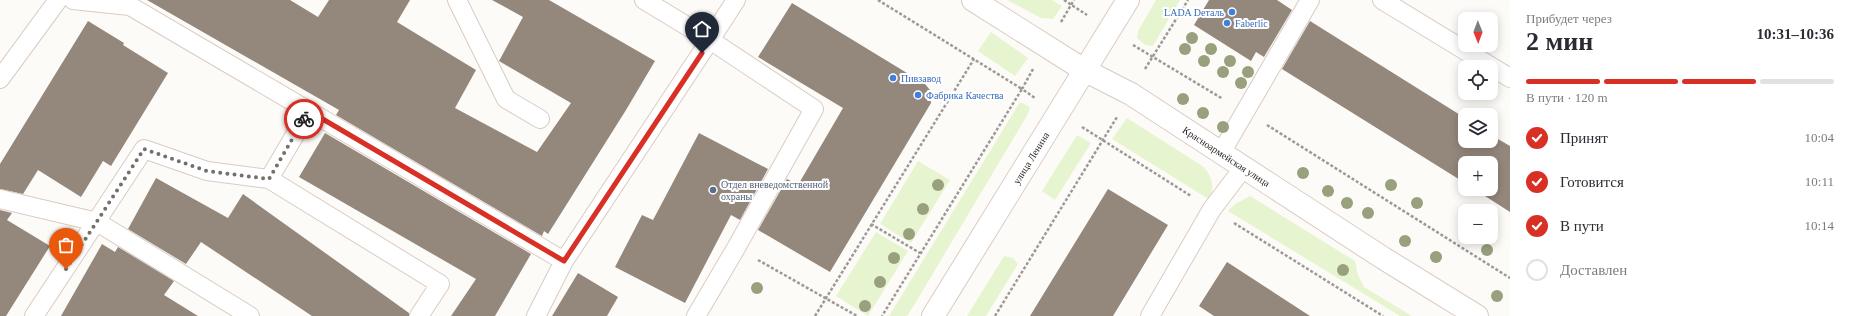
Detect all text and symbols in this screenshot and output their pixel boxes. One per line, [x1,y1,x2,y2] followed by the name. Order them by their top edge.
[1164,7,1224,18] place label: LADA Dеталь
[1227,7,1237,17] marker: LADA Dеталь
[1526,11,1612,26] text: Прибудет через
[685,12,719,53] pin
[1458,12,1498,52] north arrow
[1458,12,1498,244] map controls
[691,18,713,40] icon: home
[1222,18,1232,28] marker: Faberlic
[1235,18,1268,29] place label: Faberlic
[1757,26,1834,42] text: 10:31–10:36
[1526,27,1593,56] text: 2 мин
[1458,60,1498,100] button: locate
[888,73,898,83] marker: Пивзавод
[901,73,941,84] place label: Пивзавод
[913,90,923,100] marker: Фабрика Качества
[926,90,1004,101] place label: Фабрика Качества
[1526,90,1608,105] text: В пути · 120 m
[284,99,324,139] courier
[293,108,315,130] icon: bike
[1458,108,1498,148] button: layers
[1181,124,1273,189] street label: Красноармейская улица
[1526,127,1548,149] icon: check
[1011,129,1051,186] street label: улица Ленина
[1560,130,1608,146] text: Принят
[1804,130,1834,145] text: 10:04
[1458,156,1498,196] button: +
[1526,171,1548,193] icon: check
[1560,174,1624,190] text: Готовится
[1805,174,1834,189] text: 10:11
[721,179,829,202] place label: Отдел вневедомственной охраны
[708,185,718,195] marker: Отдел вневедомственной охраны
[1458,204,1498,244] button: −
[1526,215,1548,237] icon: check
[1560,218,1604,234] text: В пути
[1804,218,1834,233] text: 10:14
[49,228,83,269] pin
[55,234,77,256] icon: bag
[1560,262,1627,278] text: Доставлен

